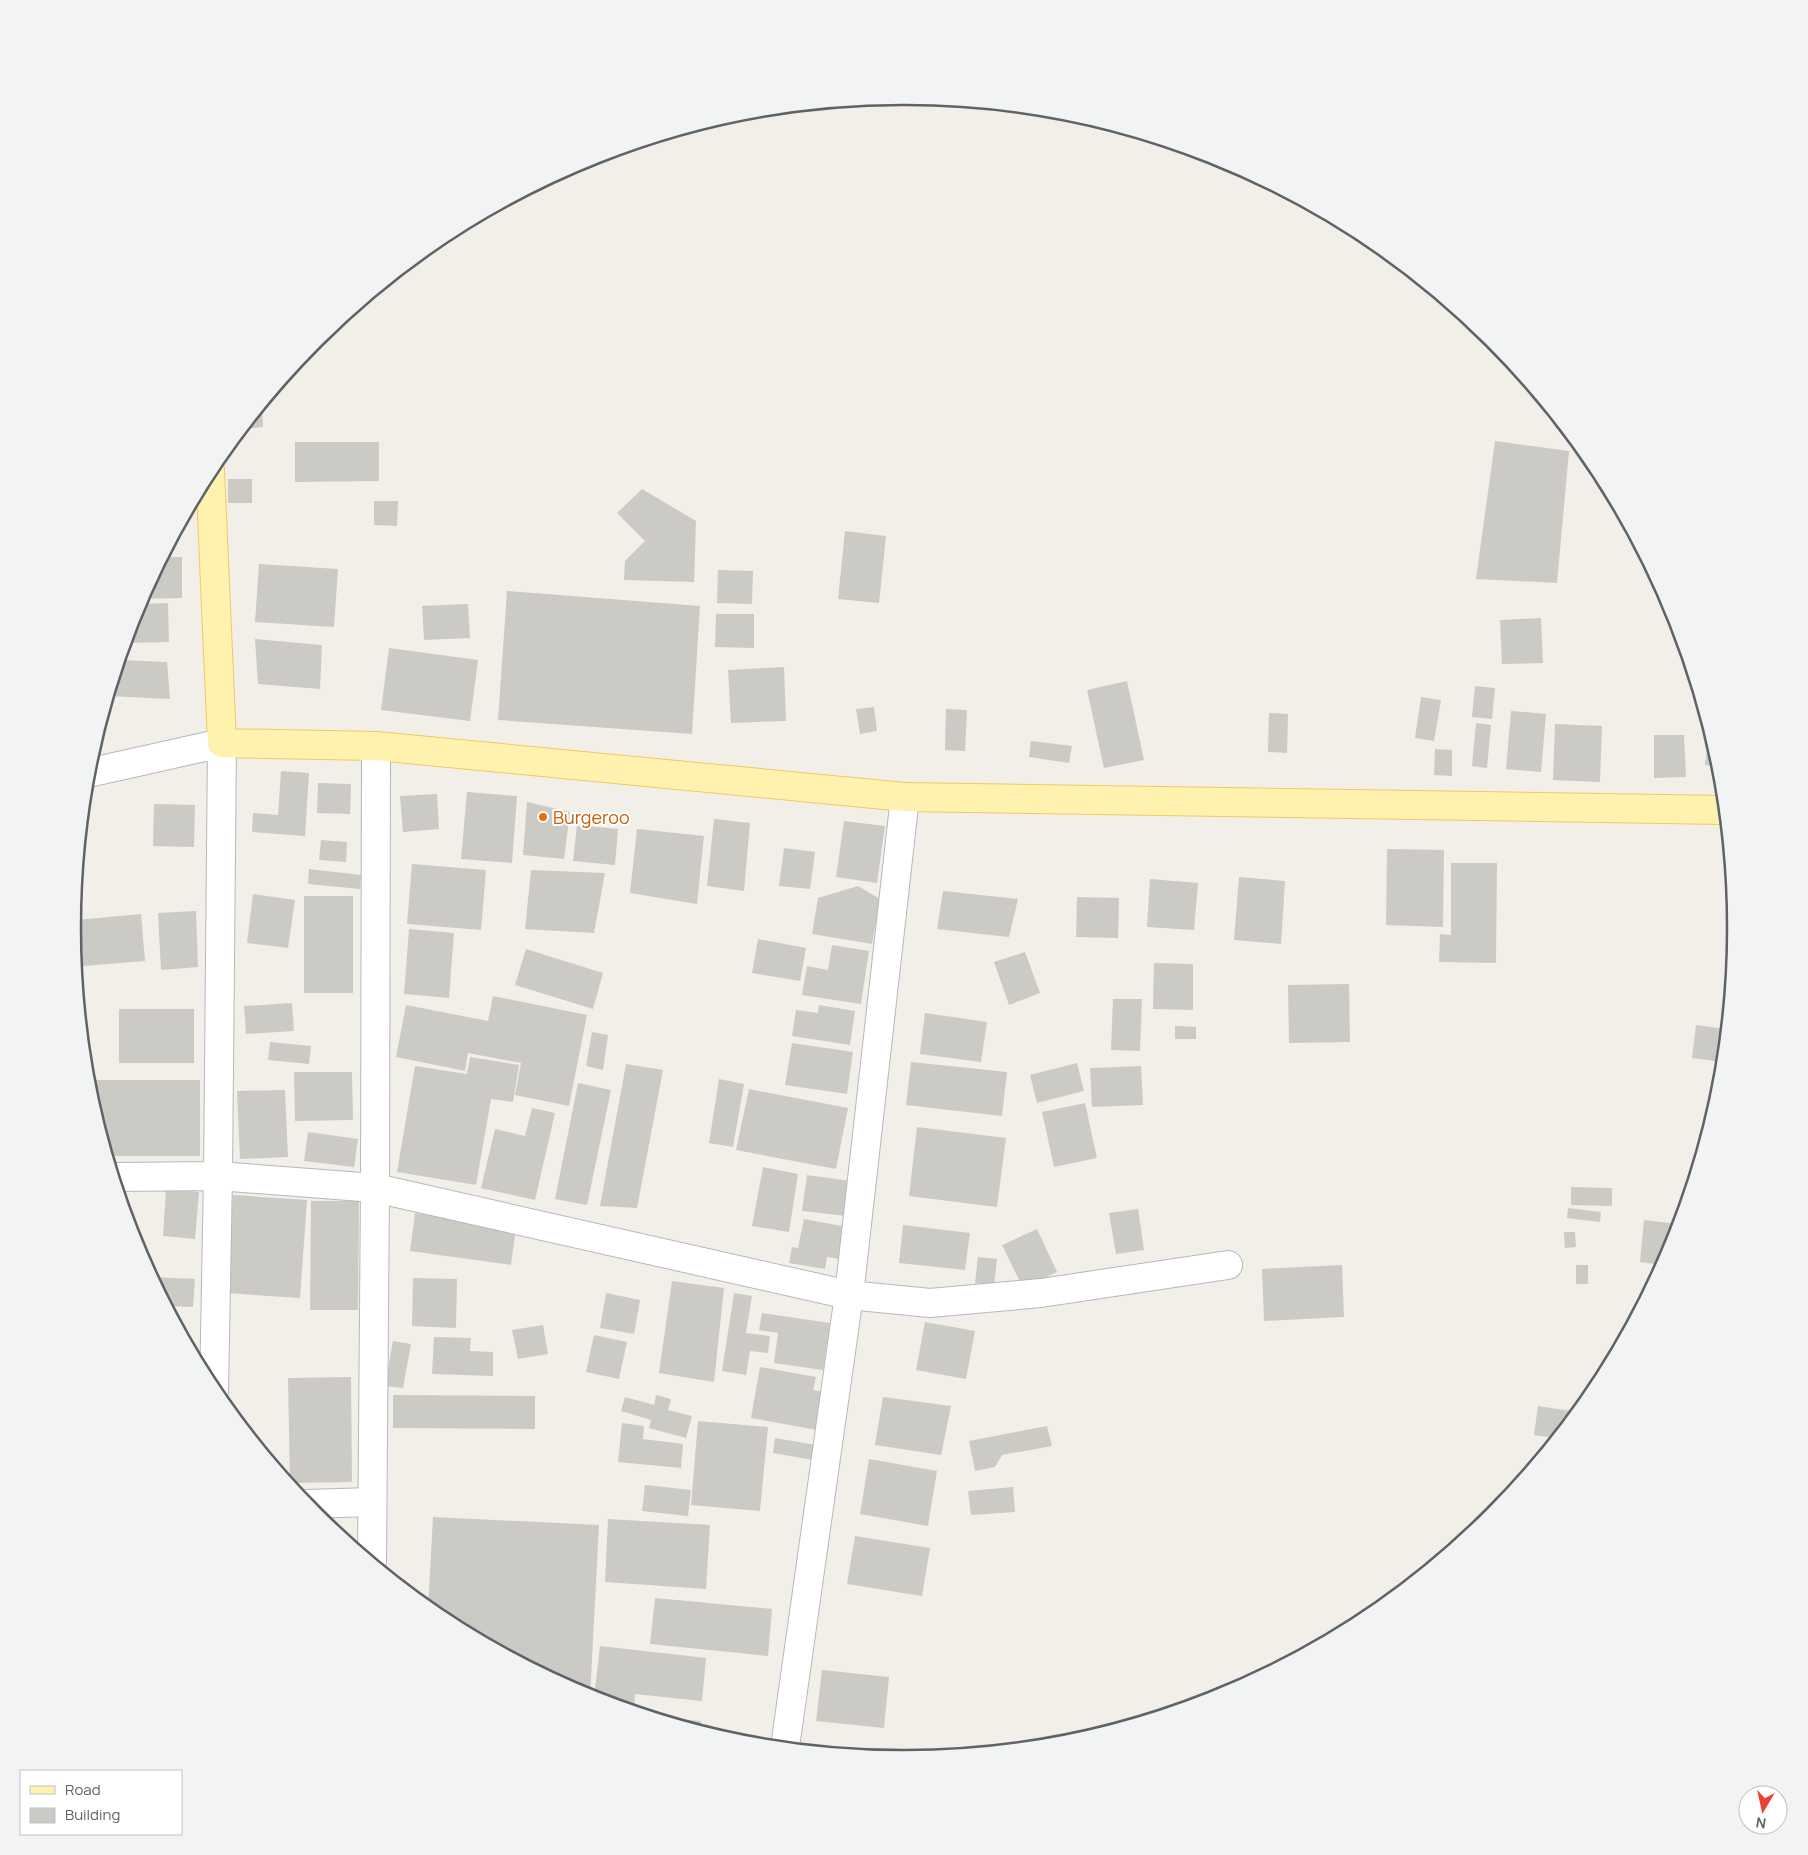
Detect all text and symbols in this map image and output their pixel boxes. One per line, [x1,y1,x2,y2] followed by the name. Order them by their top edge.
[553,805,630,829] place label: Burgeroo
[537,811,549,823] marker: Burgeroo
[20,1770,182,1835] legend
[65,1779,101,1800] text: Road
[1738,1785,1788,1835] north arrow
[65,1804,120,1825] text: Building
[1754,1813,1767,1834] text: N

